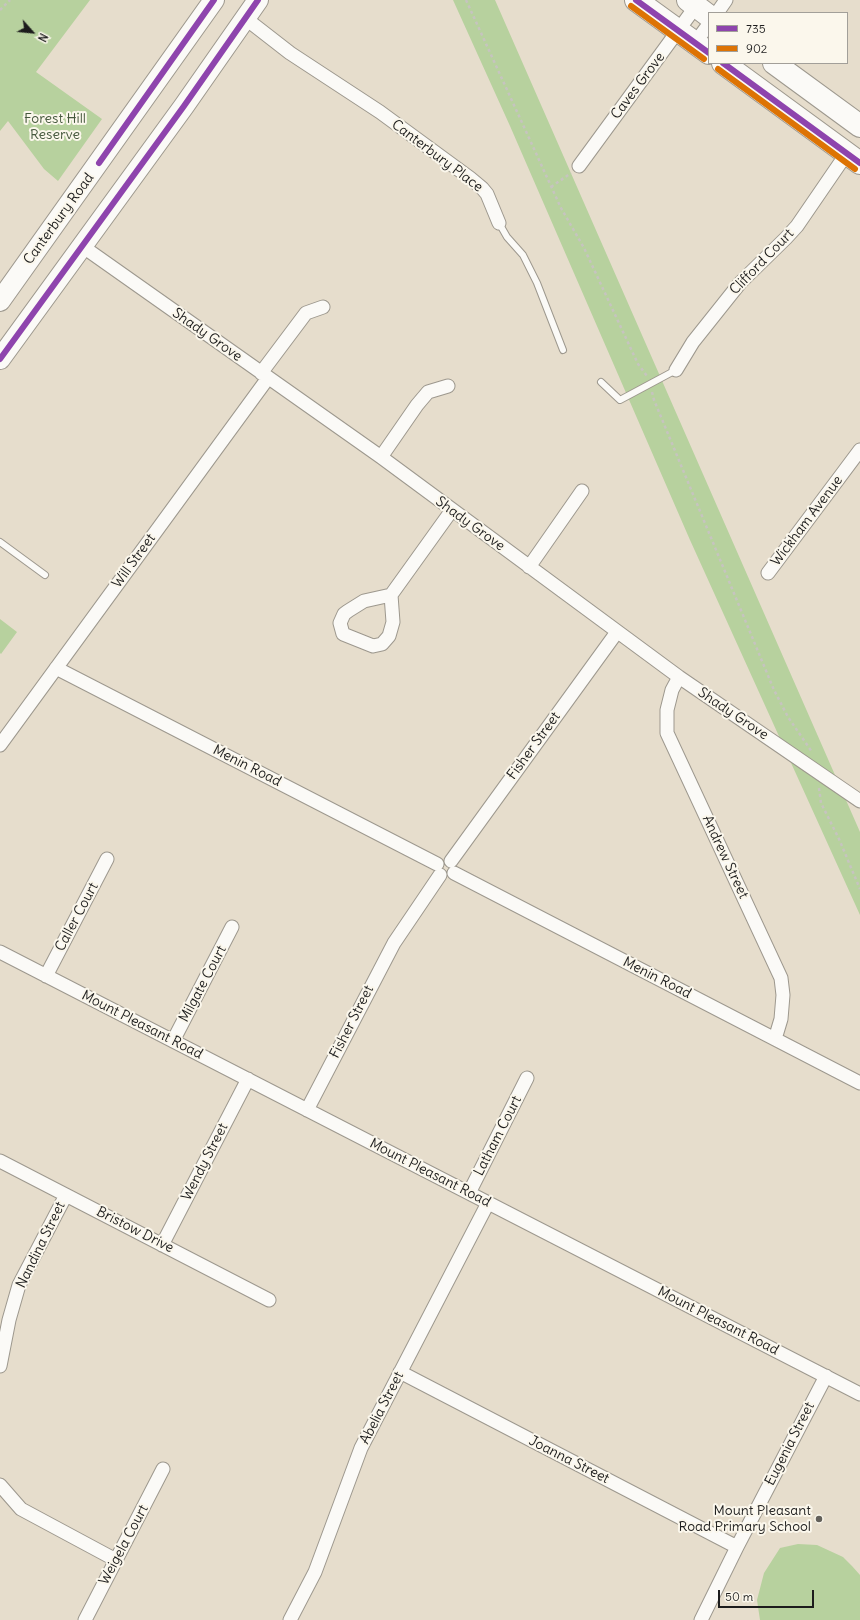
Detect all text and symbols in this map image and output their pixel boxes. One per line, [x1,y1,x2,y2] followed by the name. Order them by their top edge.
[12,12,52,52] north arrow
[708,12,848,64] legend
[746,21,766,36] text: 735
[35,31,51,44] text: N
[746,41,767,56] text: 902
[608,49,668,123] street label: Caves Grove
[24,111,86,144] park label: Forest Hill Reserve
[388,116,486,196] street label: Canterbury Place
[20,170,98,268] street label: Canterbury Road
[726,226,798,298] street label: Clifford Court
[169,305,245,365] street label: Shady Grove
[768,473,846,569] street label: Wickham Avenue
[432,493,508,555] street label: Shady Grove
[109,531,159,591] street label: Will Street
[695,684,771,744] street label: Shady Grove
[504,709,564,783] street label: Fisher Street
[210,742,284,790] street label: Menin Road
[698,813,752,901] street label: Andrew Street
[52,880,102,954] street label: Caller Court
[176,943,230,1025] street label: Milgate Court
[620,954,694,1002] street label: Menin Road
[326,983,378,1061] street label: Fisher Street
[79,987,205,1063] street label: Mount Pleasant Road
[471,1093,525,1179] street label: Latham Court
[178,1120,232,1204] street label: Wendy Street
[367,1135,493,1211] street label: Mount Pleasant Road
[13,1199,69,1291] street label: Nandina Street
[94,1203,176,1257] street label: Bristow Drive
[655,1283,781,1359] street label: Mount Pleasant Road
[357,1369,407,1447] street label: Abelia Street
[762,1399,818,1489] street label: Eugenia Street
[526,1433,612,1487] street label: Joanna Street
[96,1502,152,1588] street label: Weigela Court
[678,1503,811,1536] place label: Mount Pleasant Road Primary School
[814,1514,824,1524] marker: Mount Pleasant Road Primary School
[720,1582,816,1608] scale bar
[725,1589,753,1604] text: 50 m

